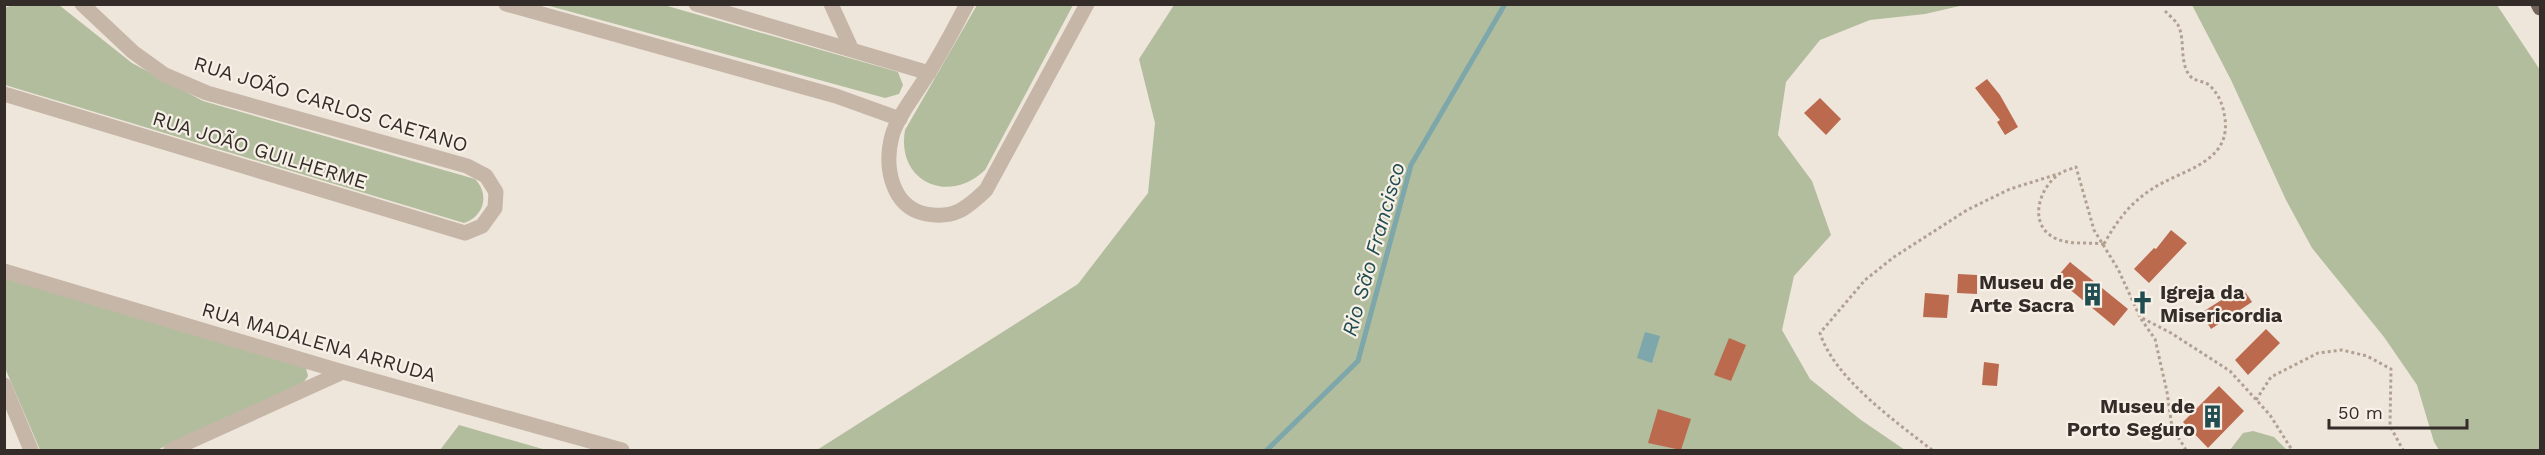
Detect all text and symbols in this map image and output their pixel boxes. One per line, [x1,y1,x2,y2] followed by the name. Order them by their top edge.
[191,51,471,157] street label: RUA JOÃO CARLOS CAETANO
[150,106,370,194] street label: RUA JOÃO GUILHERME
[1336,159,1410,339] water label: Rio São Francisco
[1970,270,2074,317] place label: Museu de Arte Sacra
[2160,280,2283,327] place label: Igreja da Misericordia
[2079,281,2105,307] building icon: Museu de Arte Sacra
[2129,290,2155,316] church icon: Igreja da Misericordia
[199,297,439,387] street label: RUA MADALENA ARRUDA
[2329,392,2467,430] scale bar
[2067,394,2195,441] place label: Museu de Porto Seguro
[2338,402,2383,423] text: 50 m
[2200,404,2226,430] building icon: Museu de Porto Seguro

